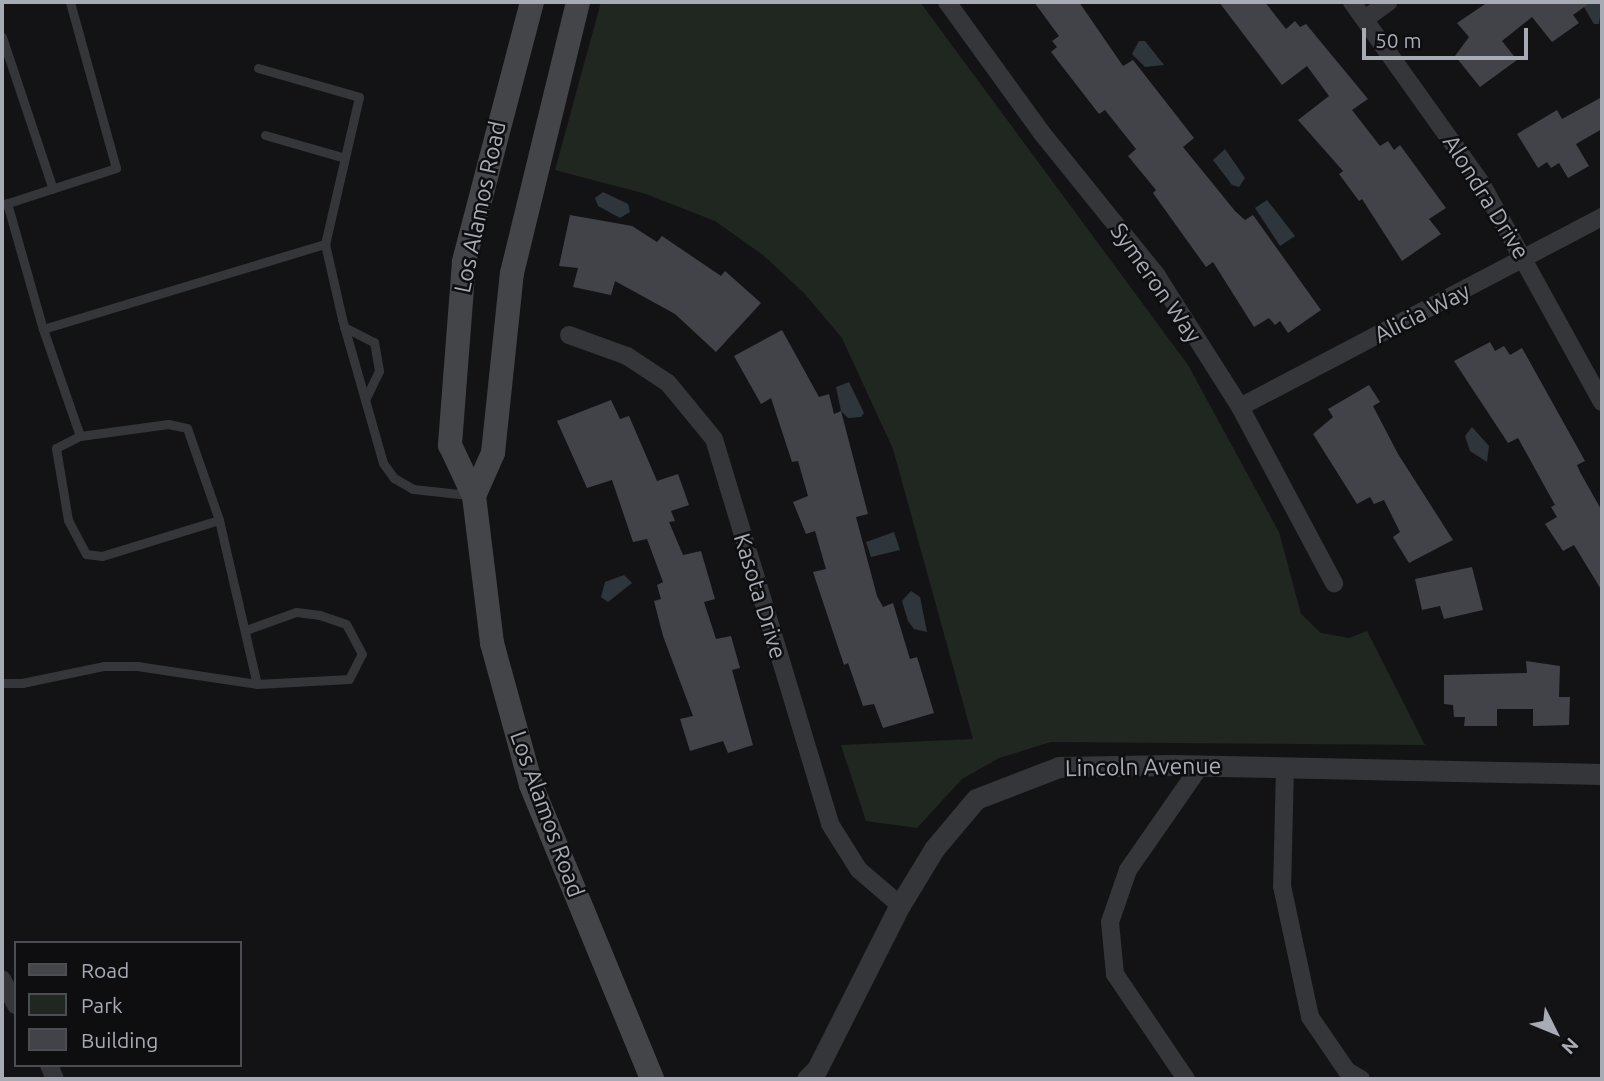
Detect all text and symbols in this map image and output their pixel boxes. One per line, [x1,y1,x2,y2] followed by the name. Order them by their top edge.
[1366,14,1532,58] scale bar
[1375,28,1422,52] text: 50 m
[448,119,512,295] street label: Los Alamos Road
[1437,130,1535,264] street label: Alondra Drive
[1105,218,1207,348] street label: Symeron Way
[1370,277,1474,349] street label: Alicia Way
[728,530,792,662] street label: Kasota Drive
[504,727,590,901] street label: Los Alamos Road
[1065,752,1221,782] street label: Lincoln Avenue
[14,941,242,1067] legend
[81,958,129,982] text: Road
[81,993,123,1017] text: Park
[1520,997,1590,1067] north arrow
[81,1028,158,1052] text: Building
[1557,1034,1583,1059] text: N

